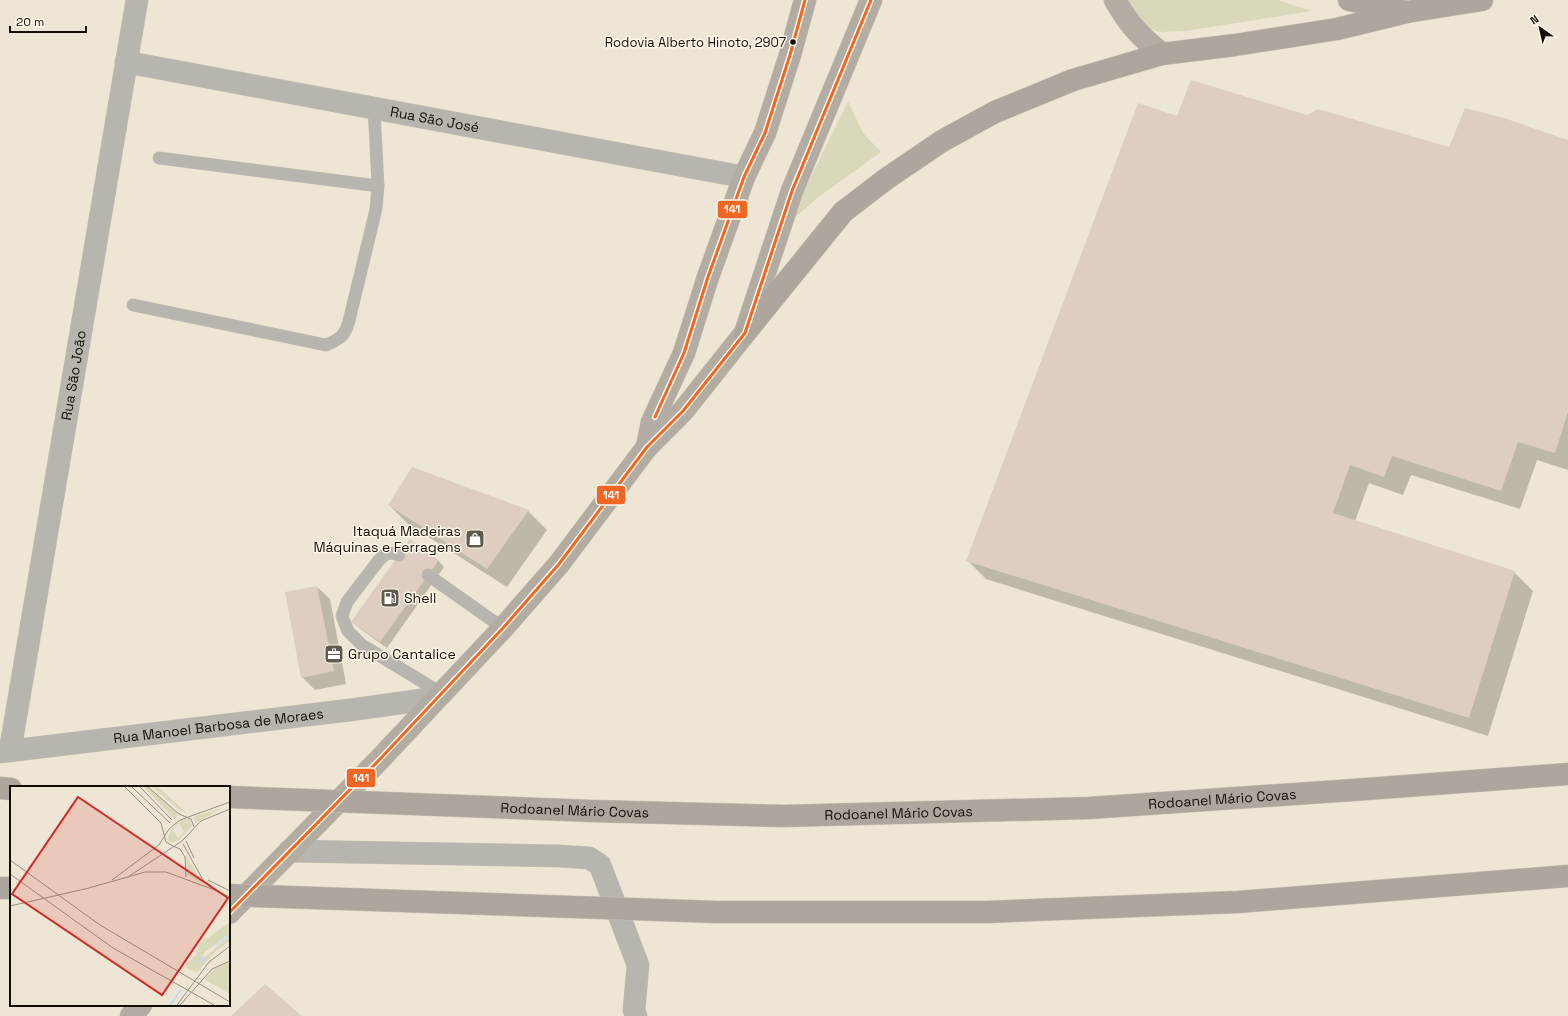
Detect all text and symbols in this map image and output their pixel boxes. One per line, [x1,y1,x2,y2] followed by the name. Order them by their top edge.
[10,8,86,34] scale bar
[1520,8,1560,48] north arrow
[1527,12,1541,28] text: N
[16,14,44,30] text: 20 m
[605,34,786,51] place label: Rodovia Alberto Hinoto, 2907
[788,37,798,47] marker: Rodovia Alberto Hinoto, 2907
[389,102,481,137] street label: Rua São José
[717,200,748,219] line badge: 141
[724,202,740,216] text: 141
[57,329,90,422] street label: Rua São João
[596,485,626,505] line badge: 141
[603,488,619,502] text: 141
[313,522,461,556] place label: Itaquá Madeiras Máquinas e Ferragens
[464,528,486,550] shop icon: Itaquá Madeiras Máquinas e Ferragens
[379,587,401,609] fuel station icon: Shell
[404,589,436,607] place label: Shell
[323,643,345,665] office icon: Grupo Cantalice
[348,645,456,663] place label: Grupo Cantalice
[112,704,325,747] street label: Rua Manoel Barbosa de Moraes
[346,768,376,788] line badge: 141
[353,771,369,785] text: 141
[1148,785,1297,813] street label: Rodoanel Mário Covas
[10,786,230,1006] inset map
[500,798,649,821] street label: Rodoanel Mário Covas
[824,802,973,824] street label: Rodoanel Mário Covas

